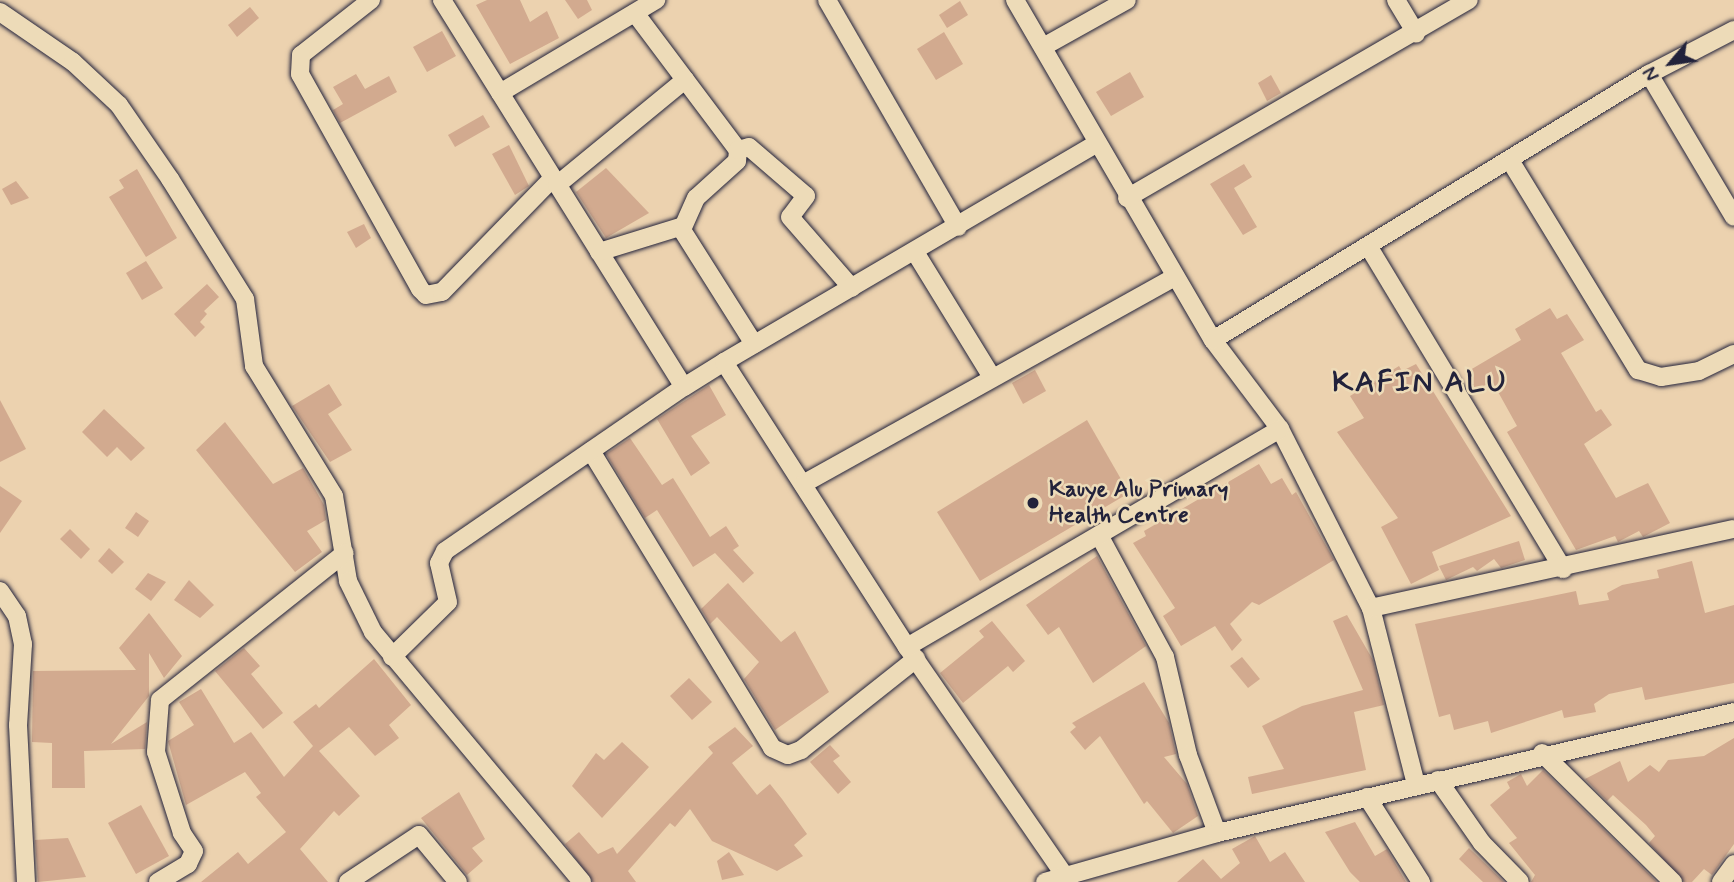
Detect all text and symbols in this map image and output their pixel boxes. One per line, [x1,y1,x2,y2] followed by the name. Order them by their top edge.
[1636,28,1706,98] north arrow
[1638,62,1666,85] text: N
[1332,365,1508,401] district label: KAFIN ALU
[1049,476,1235,530] place label: Kauye Alu Primary Health Centre
[1023,493,1043,513] marker: Kauye Alu Primary Health Centre

